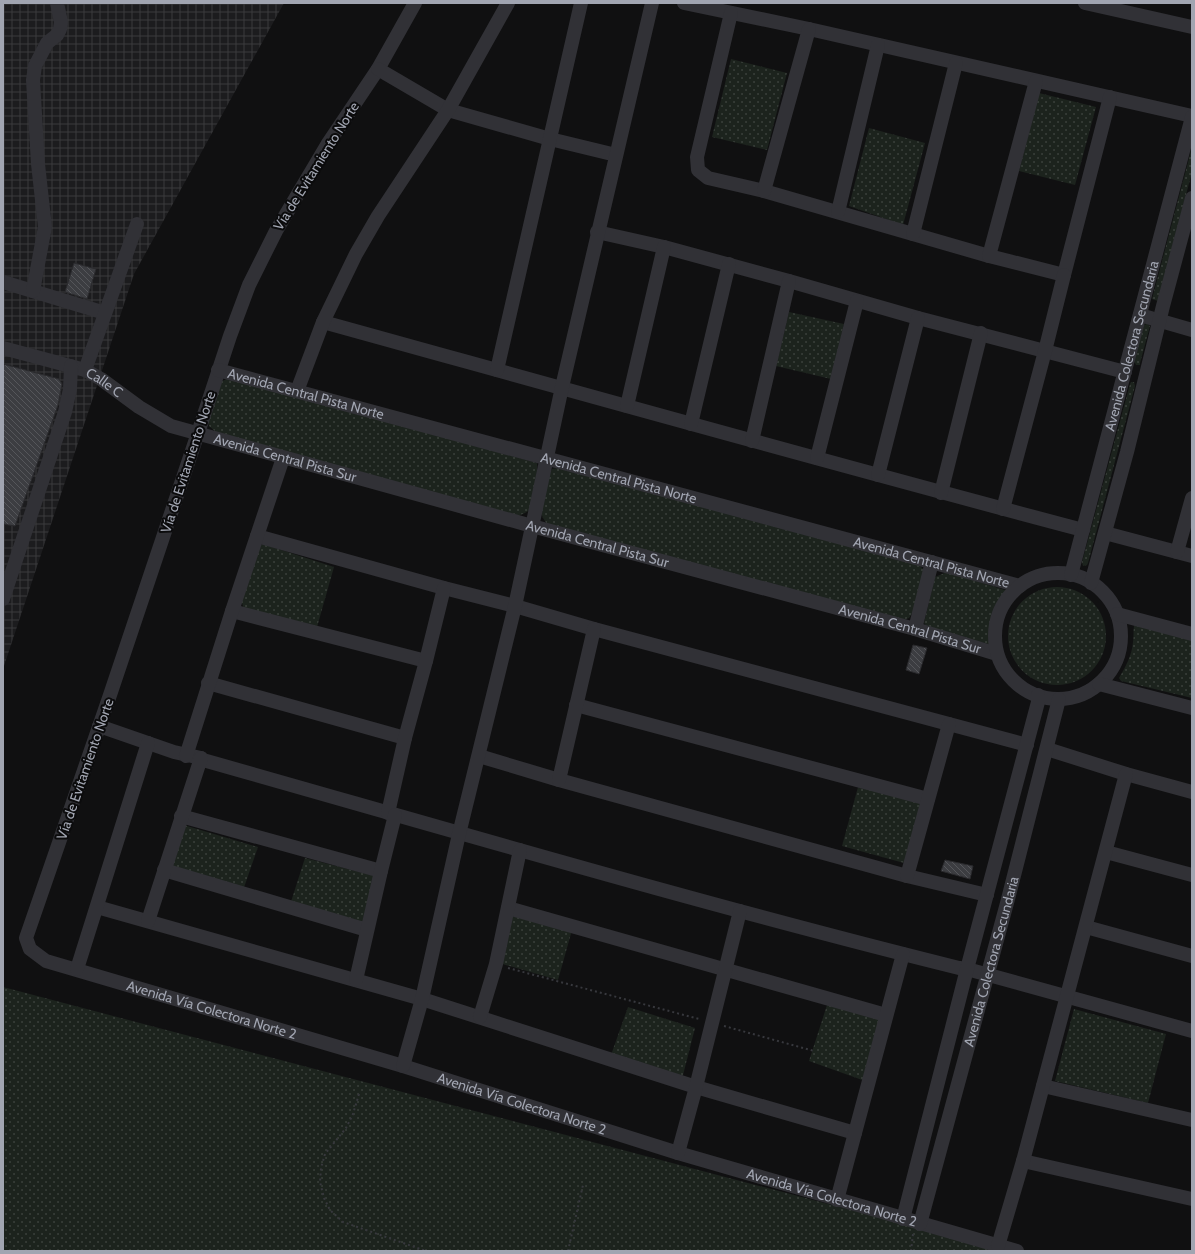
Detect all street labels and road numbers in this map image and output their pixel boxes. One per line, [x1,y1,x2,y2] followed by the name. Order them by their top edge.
[269,98,363,234] street label: Vía de Evitamiento Norte
[1100,258,1163,433] street label: Avenida Colectora Secundaria
[83,363,127,401] street label: Calle C
[226,364,386,423] street label: Avenida Central Pista Norte
[157,389,219,535] street label: Vía de Evitamiento Norte
[212,429,359,486] street label: Avenida Central Pista Sur
[539,448,699,508] street label: Avenida Central Pista Norte
[524,516,671,572] street label: Avenida Central Pista Sur
[851,533,1012,592] street label: Avenida Central Pista Norte
[837,600,984,658] street label: Avenida Central Pista Sur
[52,696,118,842] street label: Vía de Evitamiento Norte
[959,874,1023,1049] street label: Avenida Colectora Secundaria
[125,976,299,1043] street label: Avenida Vía Colectora Norte 2
[435,1068,608,1139] street label: Avenida Vía Colectora Norte 2
[745,1164,919,1231] street label: Avenida Vía Colectora Norte 2

